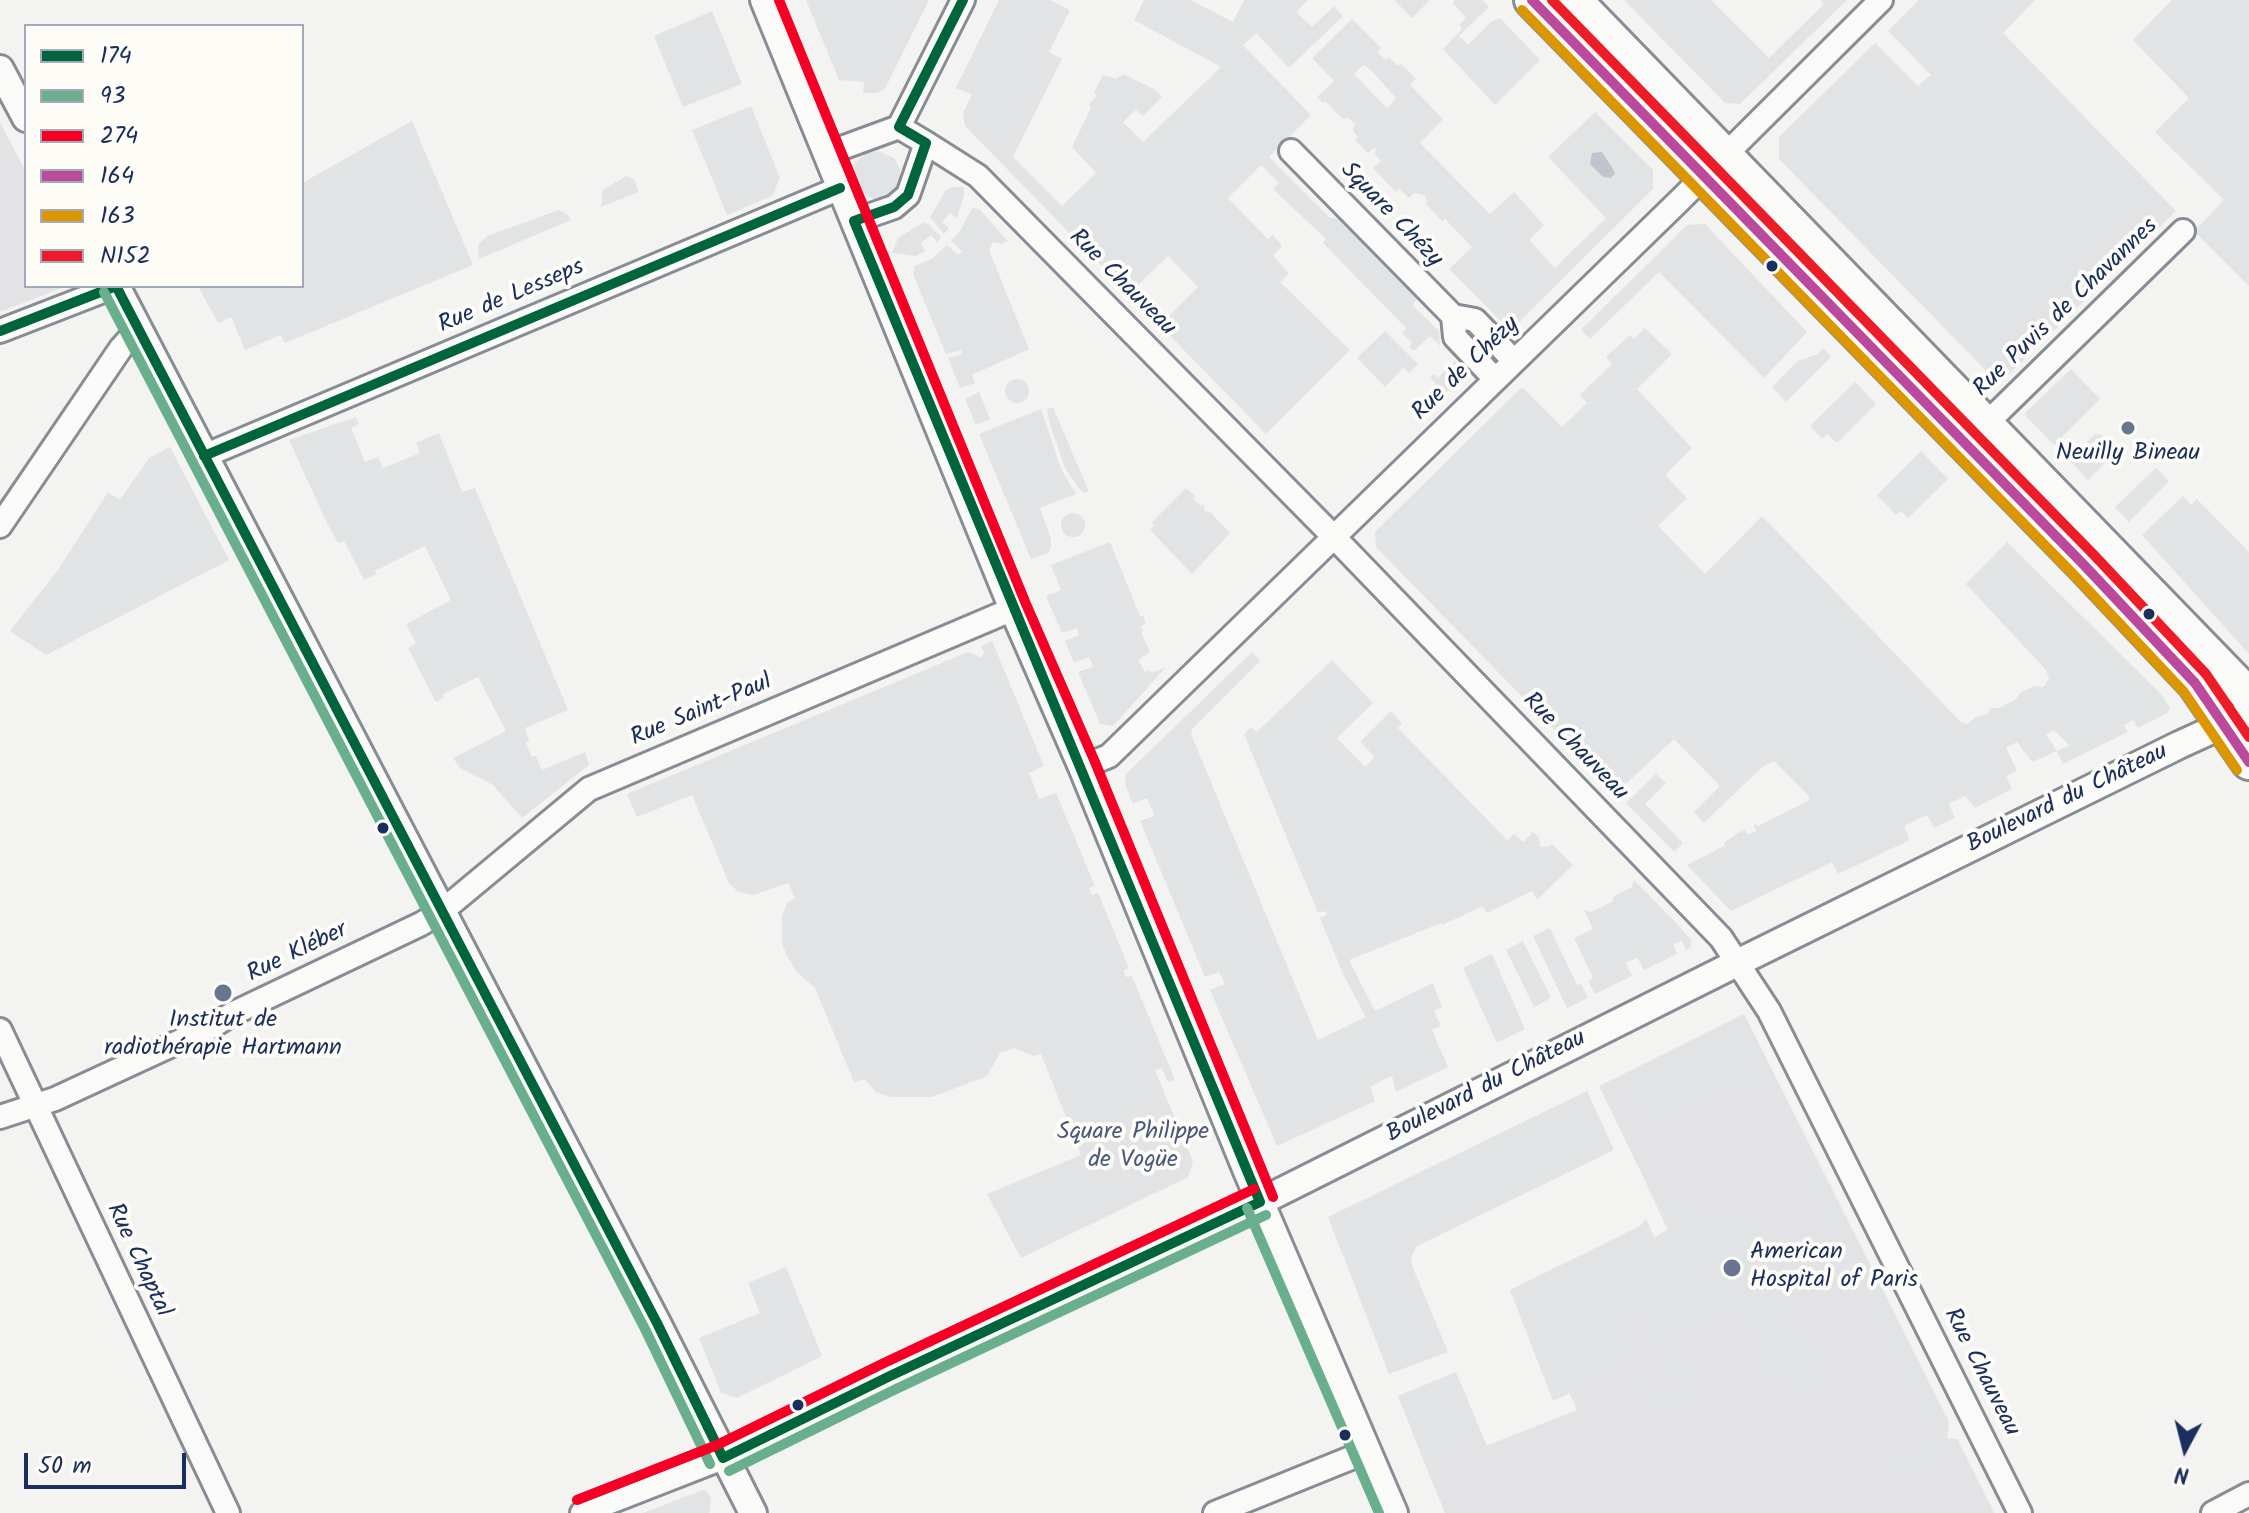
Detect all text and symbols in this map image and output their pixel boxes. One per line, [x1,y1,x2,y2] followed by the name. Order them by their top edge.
[24,24,304,288] legend
[100,37,132,76] text: 174
[100,77,125,116] text: 93
[100,117,138,156] text: 274
[100,157,134,196] text: 164
[1333,157,1447,275] street label: Square Chézy
[100,197,135,236] text: 163
[1969,213,2165,405] street label: Rue Puvis de Chavannes
[1061,224,1181,344] street label: Rue Chauveau
[100,237,151,276] text: N152
[435,254,589,342] street label: Rue de Lesseps
[1764,258,1780,274] unlabelled marker
[1407,312,1527,428] street label: Rue de Chézy
[2119,419,2137,437] marker: Neuilly Bineau
[2056,441,2200,469] place label: Neuilly Bineau
[2141,606,2157,622] unlabelled marker
[627,669,777,755] street label: Rue Saint-Paul
[1515,688,1633,808] street label: Rue Chauveau
[1963,739,2173,861] street label: Boulevard du Château
[375,820,391,836] unlabelled marker
[243,917,353,991] street label: Rue Kléber
[212,982,234,1004] marker: Institut de radiothérapie Hartmann
[104,1008,342,1064] place label: Institut de radiothérapie Hartmann
[1382,1025,1592,1151] street label: Boulevard du Château
[1057,1120,1209,1176] park label: Square Philippe de Vogüe
[98,1199,176,1323] street label: Rue Chaptal
[1750,1240,1918,1296] place label: American Hospital of Paris
[1721,1257,1743,1279] marker: American Hospital of Paris
[1935,1304,2025,1442] street label: Rue Chauveau
[790,1397,806,1413] unlabelled marker
[2145,1409,2225,1489] north arrow
[1337,1427,1353,1443] unlabelled marker
[28,1437,190,1487] scale bar
[38,1447,92,1486] text: 50 m
[2173,1455,2191,1492] text: N

